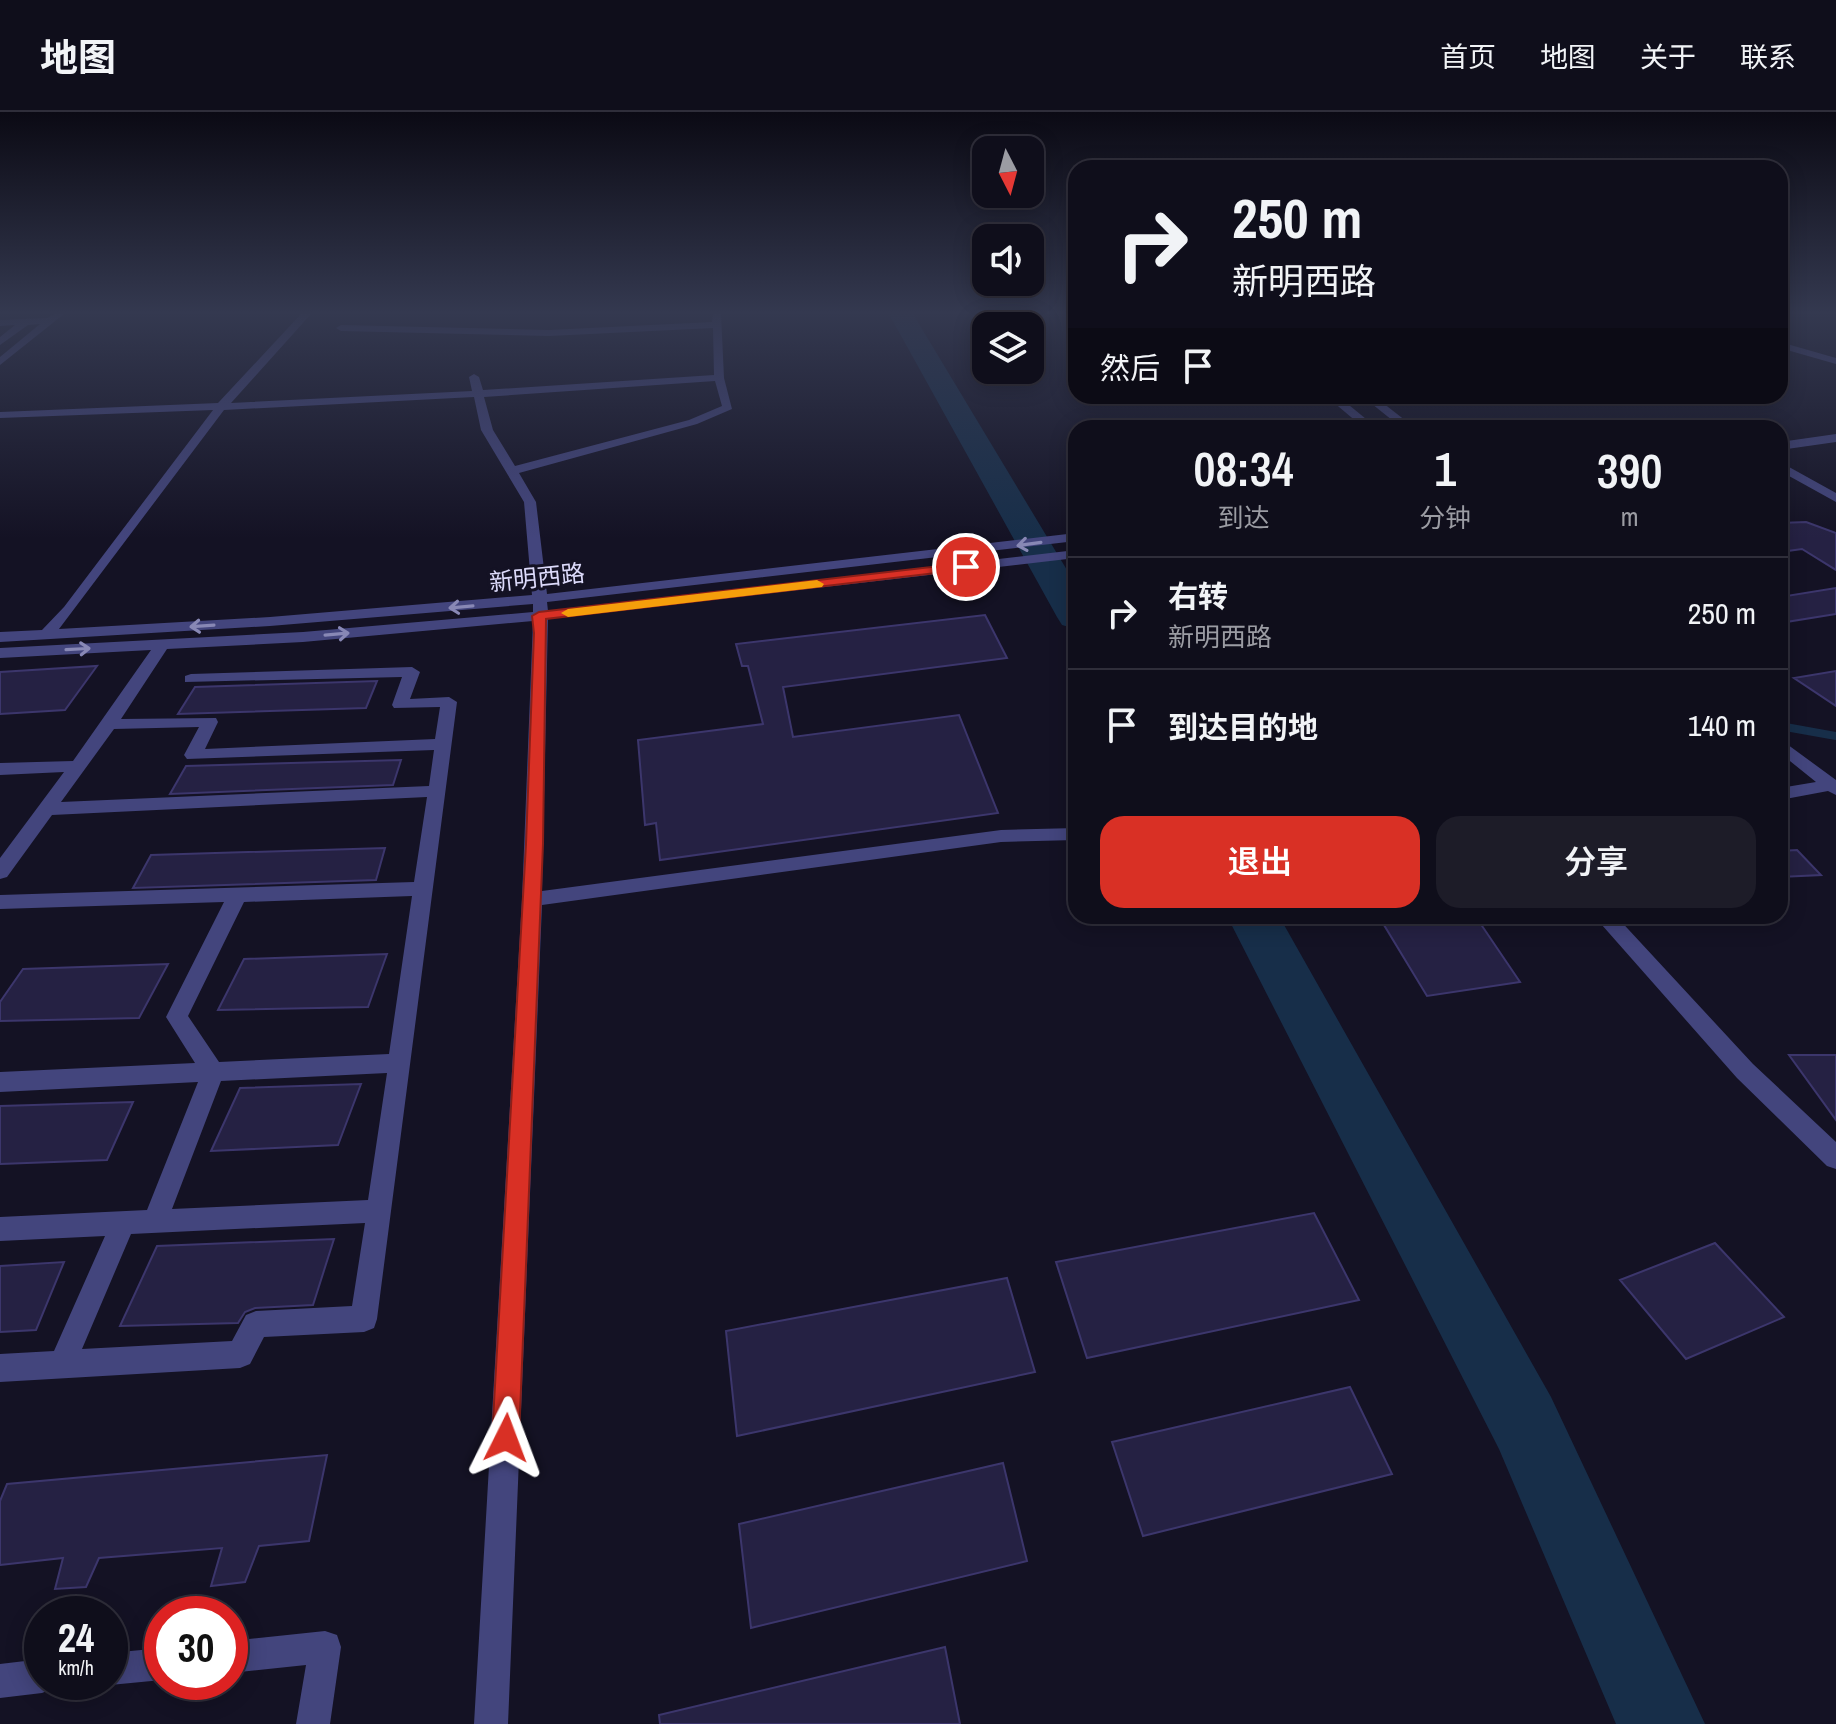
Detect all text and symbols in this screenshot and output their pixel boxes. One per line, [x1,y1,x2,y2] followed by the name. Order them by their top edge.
[40,32,116,83] text: 地图
[1440,38,1496,76] text: 首页
[1540,38,1596,76] text: 地图
[1640,38,1696,76] text: 关于
[1740,38,1796,76] text: 联系
[972,136,1044,208] north arrow
[972,136,1044,384] map controls
[1232,180,1362,255] text: 250 m
[1100,192,1204,296] icon: right
[972,224,1044,296] button: sound
[1232,257,1376,305] text: 新明西路
[972,312,1044,384] button: layers
[1176,344,1220,388] icon: arrive
[1100,348,1160,388] text: 然后
[1194,436,1294,501] text: 08:34
[1434,436,1456,501] text: 1
[1597,438,1662,503] text: 390
[1621,499,1638,534] text: m
[1218,500,1270,535] text: 到达
[1419,500,1471,535] text: 分钟
[932,533,1000,601] pin
[1016,536,1043,551] one-way arrow
[944,545,988,589] icon: arrive
[488,556,586,598] street label: 新明西路
[1168,576,1228,616] text: 右转
[1100,591,1144,635] icon: right
[1688,593,1756,633] text: 250 m
[448,599,475,614] one-way arrow
[189,619,216,634] one-way arrow
[1168,619,1272,654] text: 新明西路
[324,627,350,642] one-way arrow
[64,642,91,657] one-way arrow
[1100,703,1144,747] icon: arrive
[1688,705,1756,745] text: 140 m
[1168,707,1318,747] text: 到达目的地
[1100,816,1420,908] button: 退出
[1436,816,1756,908] button: 分享
[464,1396,548,1480] position arrow
[144,1596,248,1700] speed limit sign: 30
[58,1611,94,1664] text: 24
[58,1654,94,1681] text: km/h

